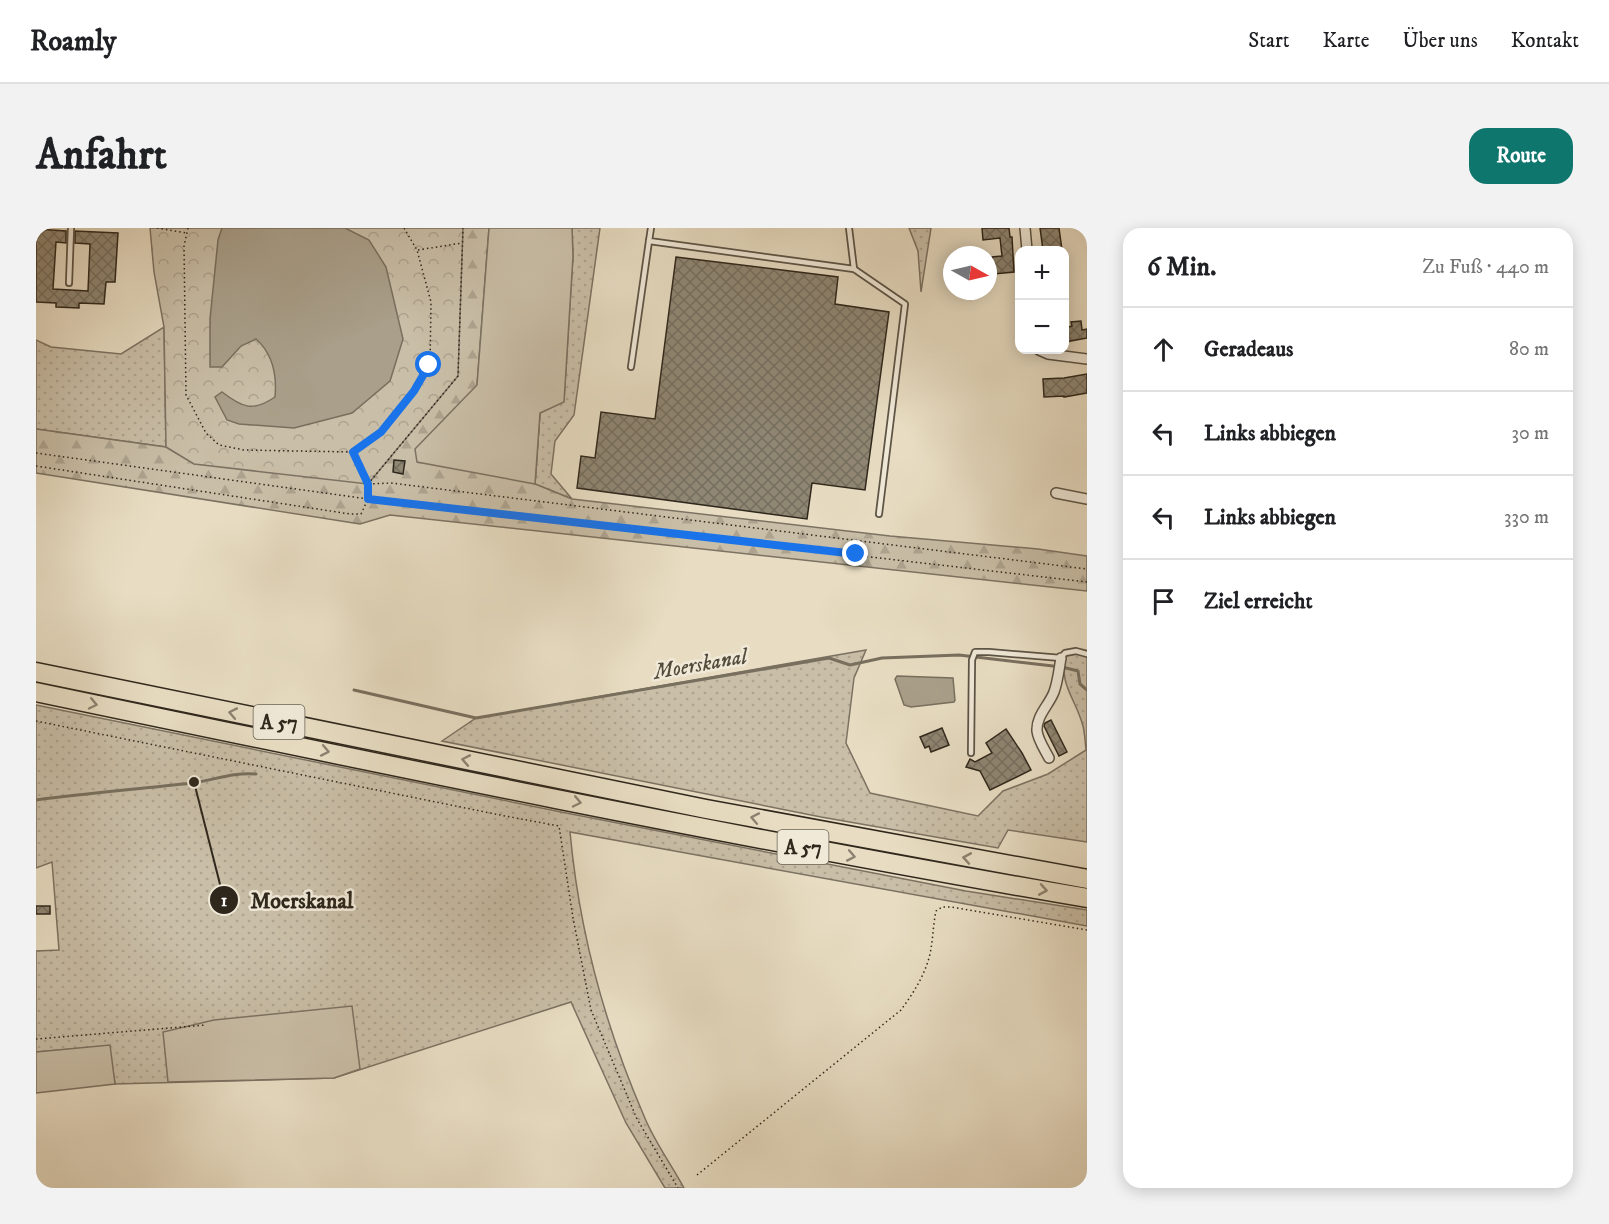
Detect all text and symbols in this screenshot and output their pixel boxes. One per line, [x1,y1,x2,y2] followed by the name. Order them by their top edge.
[30,24,116,59] text: Roamly
[1248,28,1290,54] text: Start
[1323,28,1369,54] text: Karte
[1402,28,1478,54] text: Über uns
[1511,28,1579,54] text: Kontakt
[1469,128,1573,184] button: Route
[36,130,167,182] text: Anfahrt
[943,246,997,300] north arrow
[1015,246,1069,354] map controls
[1015,246,1069,300] button: +
[1147,251,1216,284] text: 6 Min.
[1422,255,1549,280] text: Zu Fuß · 440 m
[1015,300,1069,354] button: −
[1147,333,1180,366] icon: ahead
[1204,336,1293,363] text: Geradeaus
[1509,337,1549,362] text: 80 m
[415,351,441,377] route start
[1147,417,1180,450] icon: left
[1204,420,1336,447] text: Links abbiegen
[1511,421,1549,446] text: 30 m
[1147,501,1180,534] icon: left
[1204,504,1336,531] text: Links abbiegen
[1504,505,1549,530] text: 330 m
[842,540,868,566] route end
[1147,585,1180,618] icon: arrive
[1204,588,1312,615] text: Ziel erreicht
[649,643,751,686] water label: Moerskanal
[88,697,98,710] one-way arrow
[254,705,304,739] road number: A 57
[229,707,239,720] one-way arrow
[320,744,330,757] one-way arrow
[461,754,471,767] one-way arrow
[572,795,582,808] one-way arrow
[750,812,760,825] one-way arrow
[778,830,828,864] road number: A 57
[845,849,855,862] one-way arrow
[963,852,972,864] one-way arrow
[209,880,365,920] callout: Moerskanal
[1038,884,1047,896] one-way arrow
[251,888,354,915] text: Moerskanal
[221,890,228,912] text: 1

